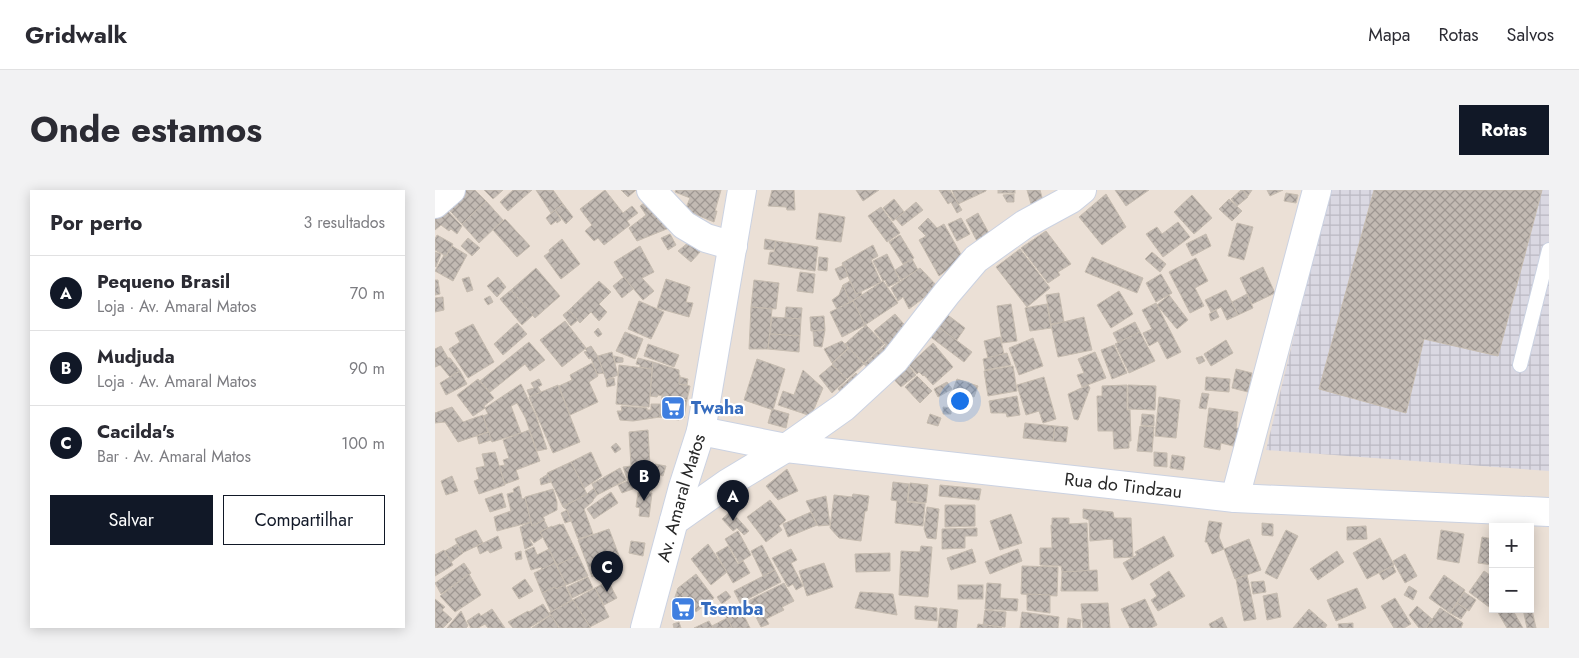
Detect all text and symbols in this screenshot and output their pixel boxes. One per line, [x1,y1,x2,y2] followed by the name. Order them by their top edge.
[25,17,127,52] text: Gridwalk
[1368,22,1410,48] text: Mapa
[1438,22,1479,48] text: Rotas
[1507,22,1554,48] text: Salvos
[30,105,262,155] text: Onde estamos
[1459,105,1549,155] button: Rotas
[50,208,142,238] text: Por perto
[304,211,385,234] text: 3 resultados
[97,268,230,295] text: Pequeno Brasil
[60,282,72,305] text: A
[350,282,385,305] text: 70 m
[97,295,257,318] text: Loja · Av. Amaral Matos
[97,343,175,370] text: Mudjuda
[61,357,71,380] text: B
[349,357,385,380] text: 90 m
[97,370,257,393] text: Loja · Av. Amaral Matos
[947,388,973,414] your location
[660,395,686,421] supermarket icon: Twaha
[691,395,744,421] place label: Twaha
[97,418,174,445] text: Cacilda's
[650,431,712,565] street label: Av. Amaral Matos
[60,432,72,455] text: C
[341,432,385,455] text: 100 m
[97,445,251,468] text: Bar · Av. Amaral Matos
[628,460,660,501] pin: B
[1063,466,1183,505] street label: Rua do Tindzau
[717,480,749,521] pin: A
[50,495,213,545] button: Salvar
[223,495,385,545] button: Compartilhar
[1489,523,1534,613] map controls
[1489,523,1534,568] button: +
[591,551,623,592] pin: C
[1489,568,1534,613] button: −
[670,596,696,622] supermarket icon: Tsemba
[701,596,763,622] place label: Tsemba

